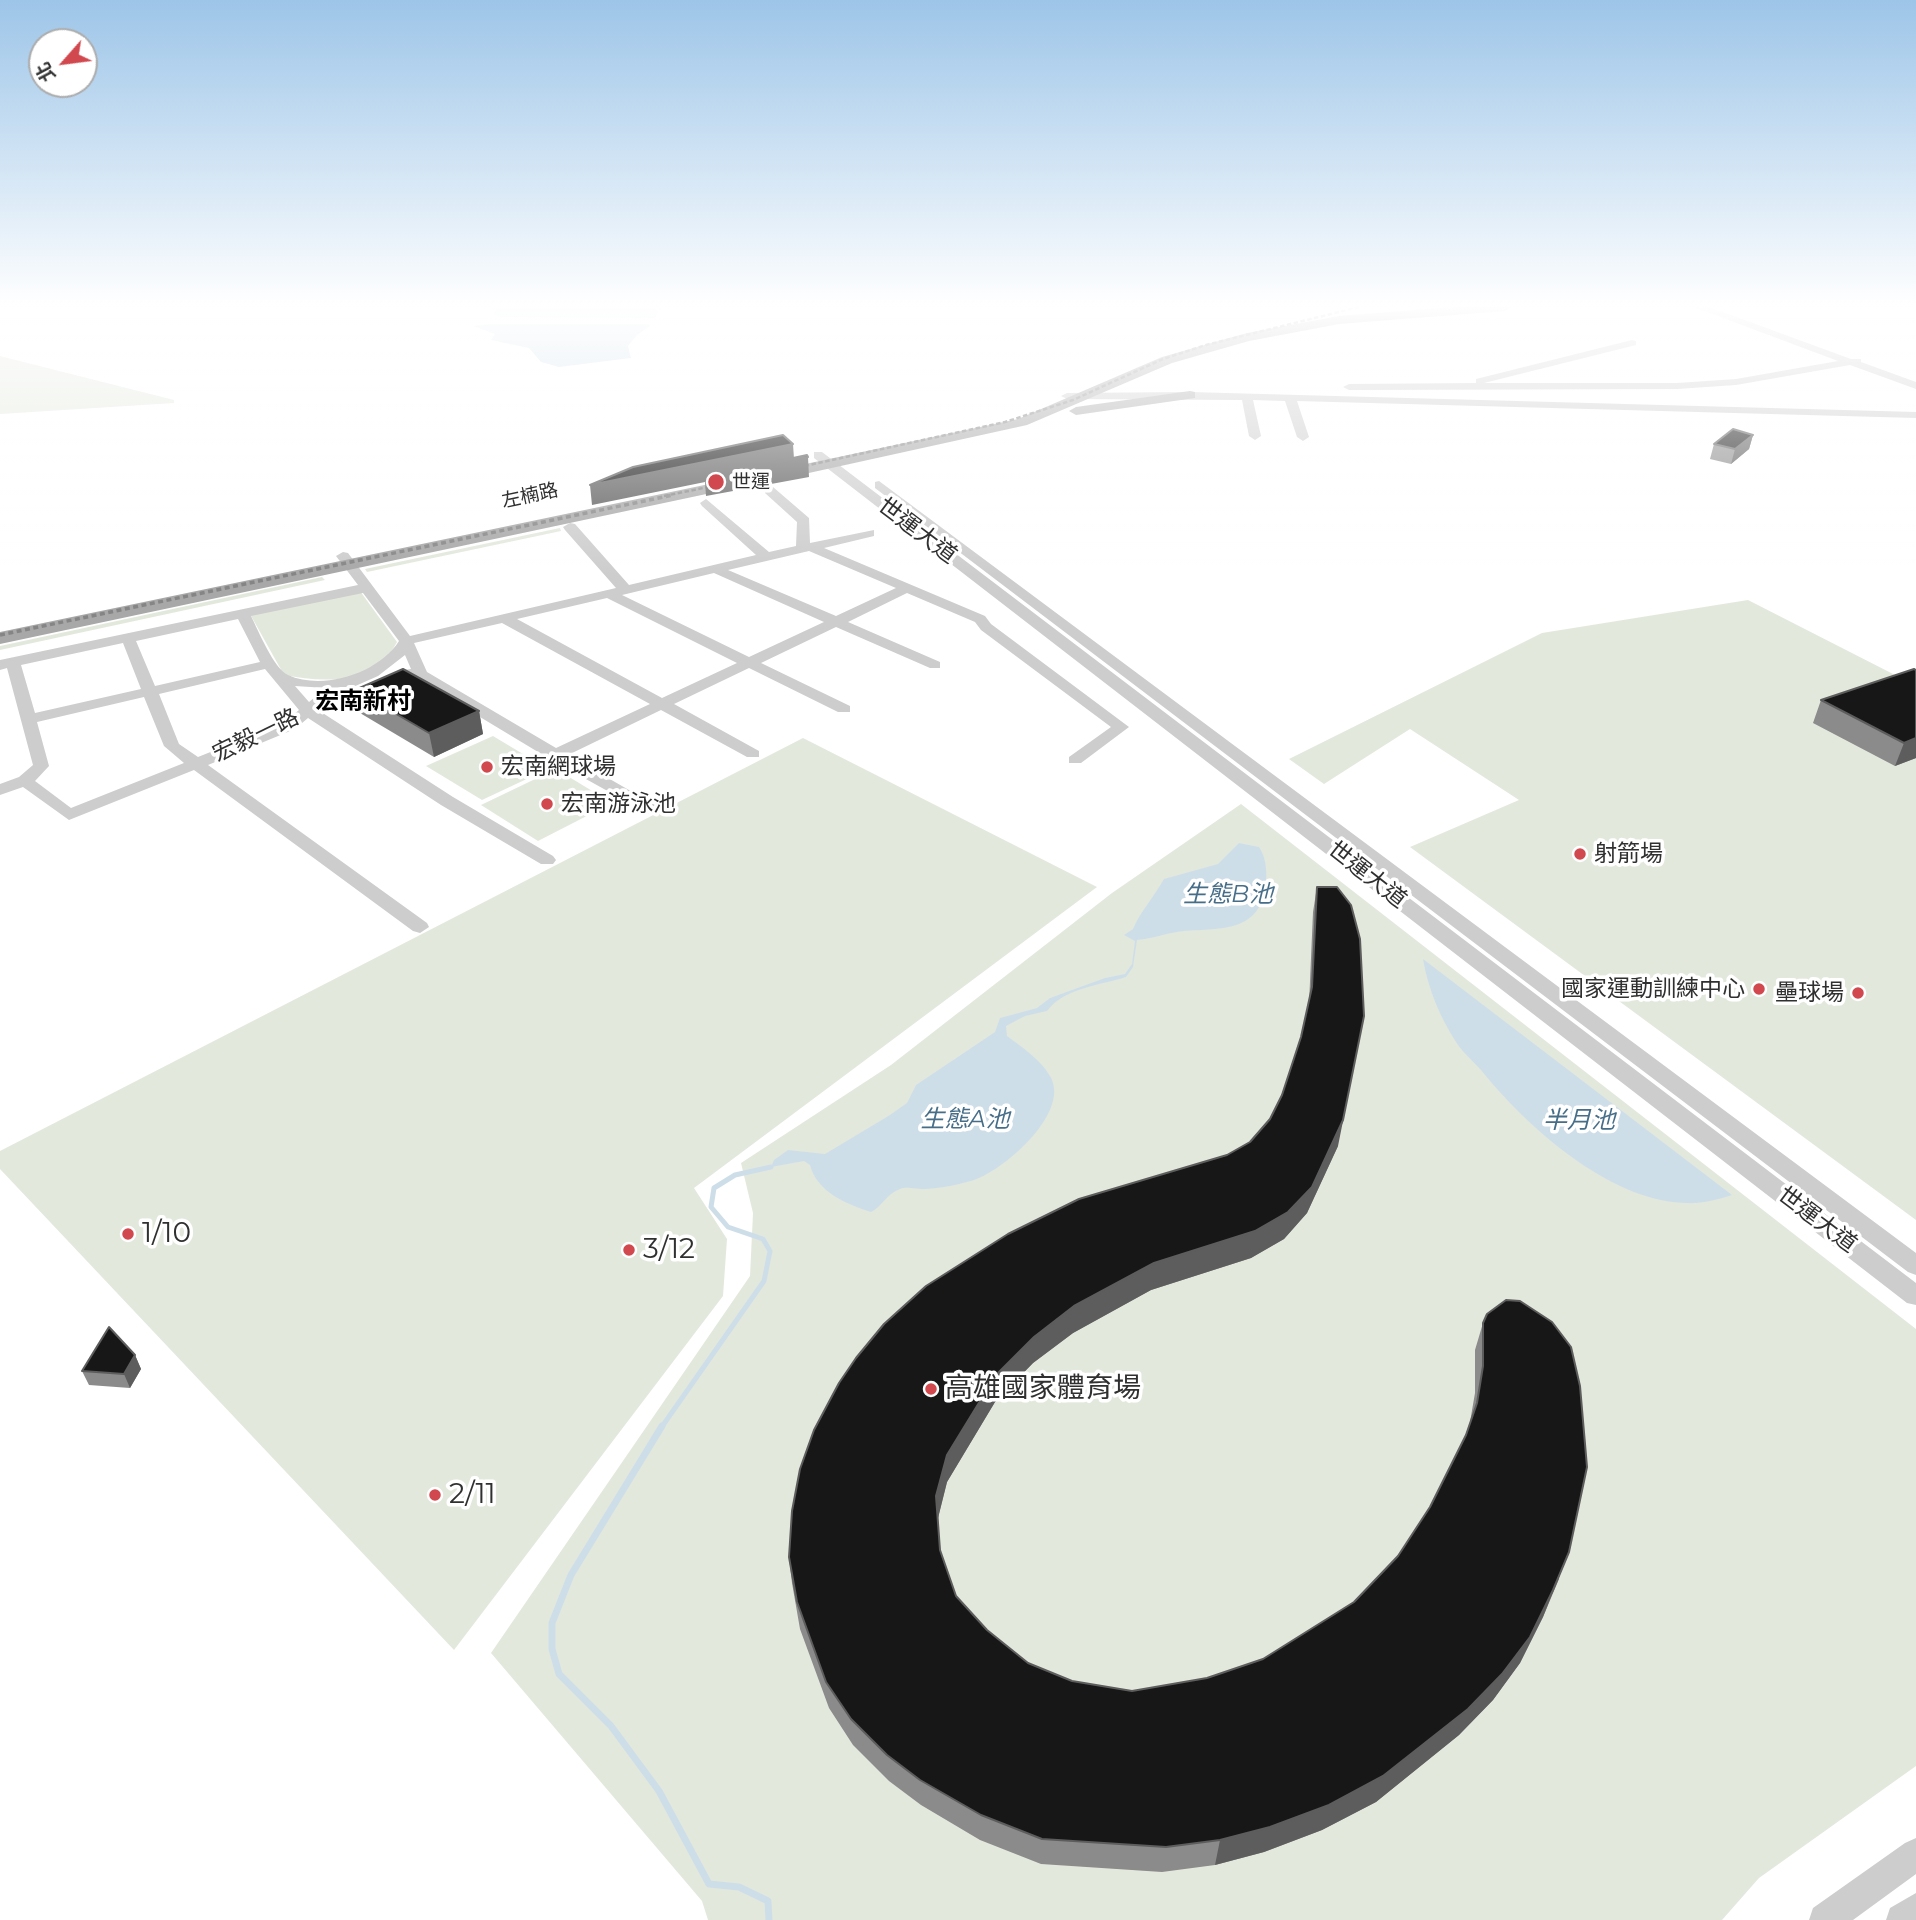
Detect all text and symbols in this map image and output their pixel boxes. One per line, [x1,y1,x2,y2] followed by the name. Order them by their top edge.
[28,28,98,98] north arrow
[31,58,60,86] text: 北
[732,471,770,493] place label: 世運
[706,472,726,492] marker: 世運
[500,479,560,513] street label: 左楠路
[872,492,962,570] street label: 世運大道
[315,688,411,716] district label: 宏南新村
[209,703,303,769] street label: 宏毅一路
[501,753,616,781] place label: 宏南網球場
[479,759,495,775] marker: 宏南網球場
[561,790,676,818] place label: 宏南游泳池
[539,796,555,812] marker: 宏南游泳池
[1322,836,1412,914] street label: 世運大道
[1594,840,1663,868] place label: 射箭場
[1572,846,1588,862] marker: 射箭場
[1183,881,1273,909] water label: 生態B池
[1561,975,1745,1003] place label: 國家運動訓練中心
[1775,979,1844,1007] place label: 壘球場
[1751,981,1767,997] marker: 國家運動訓練中心
[1850,985,1866,1001] marker: 壘球場
[920,1106,1010,1134] water label: 生態A池
[1543,1107,1615,1135] water label: 半月池
[1772,1181,1862,1259] street label: 世運大道
[142,1217,191,1251] place label: 1/10
[120,1226,136,1242] marker: 1/10
[643,1233,695,1267] place label: 3/12
[621,1242,637,1258] marker: 3/12
[945,1372,1141,1406] place label: 高雄國家體育場
[923,1381,939,1397] marker: 高雄國家體育場
[449,1478,496,1512] place label: 2/11
[427,1487,443,1503] marker: 2/11

